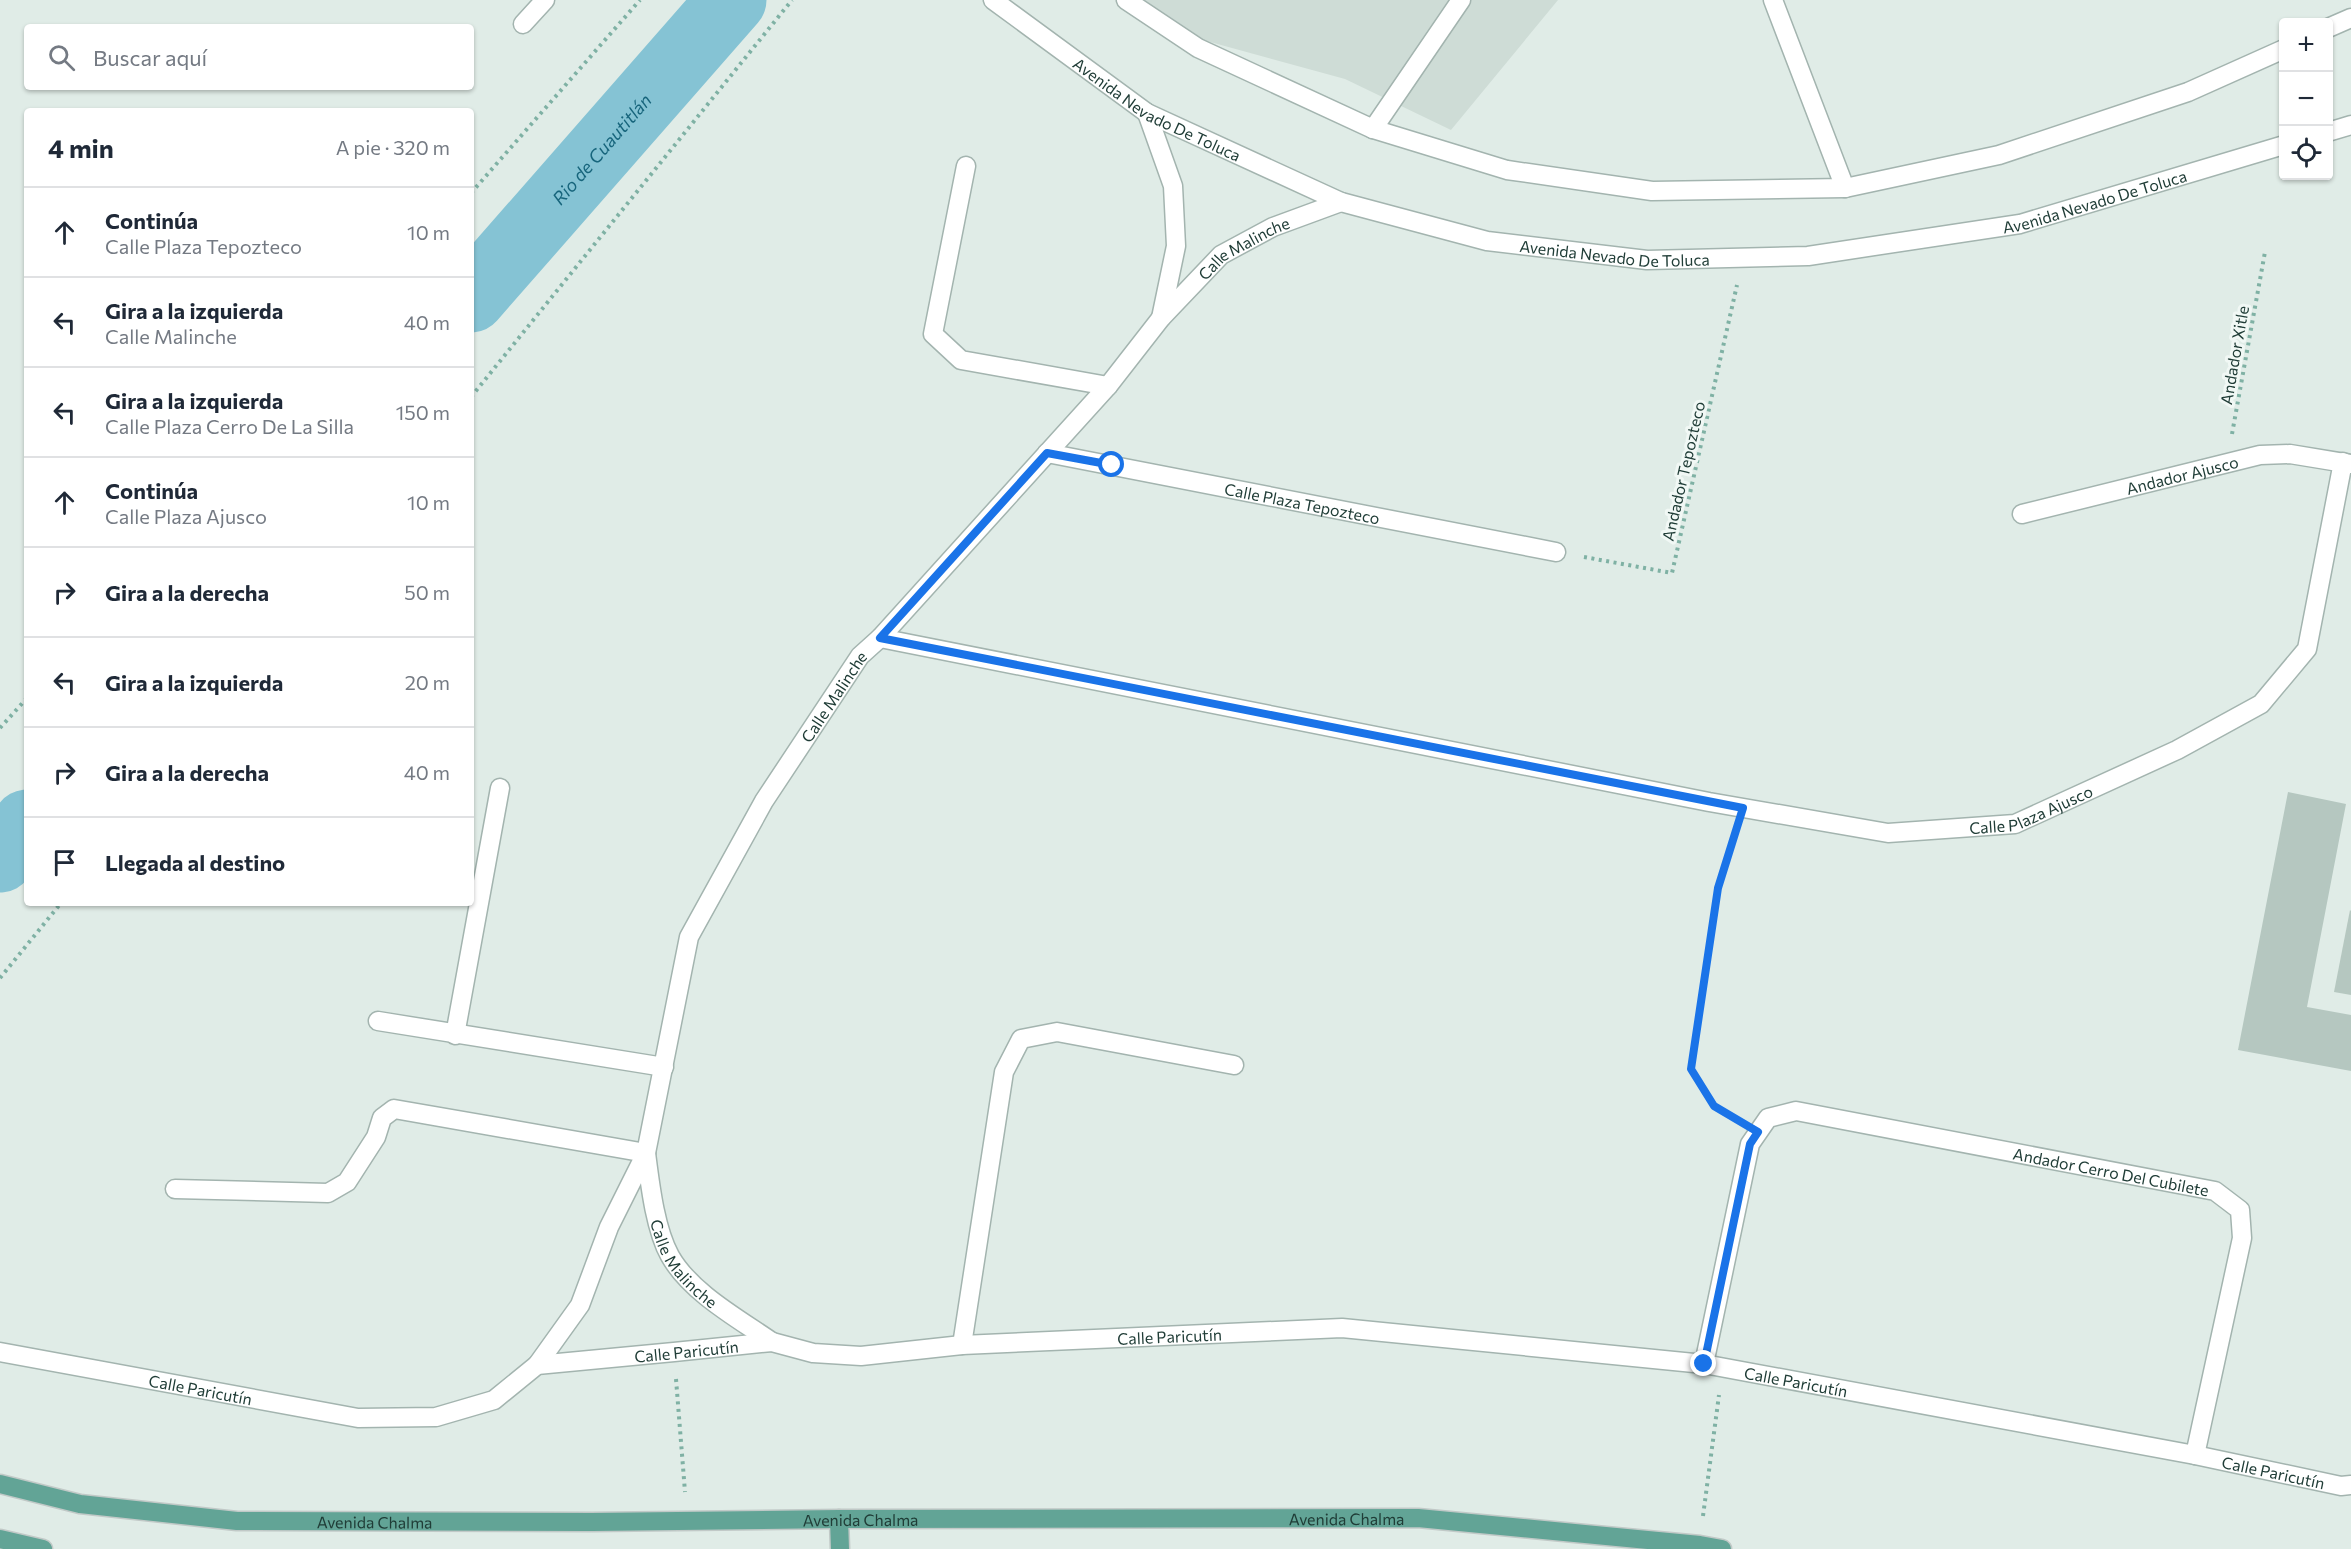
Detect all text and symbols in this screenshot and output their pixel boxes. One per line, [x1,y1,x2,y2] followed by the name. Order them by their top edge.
[2279,18,2333,180] map controls
[2279,18,2333,72] button: +
[24,24,474,90] search box
[45,41,78,74] icon: search
[93,44,207,71] text: Buscar aquí
[1070,53,1244,164] street label: Avenida Nevado De Toluca
[2279,72,2333,126] button: −
[547,89,656,209] water label: Rio de Cuautitlán
[2279,126,2333,180] button: locate
[48,132,114,163] text: 4 min
[336,135,450,159] text: A pie · 320 m
[2001,165,2189,236] street label: Avenida Nevado De Toluca
[105,207,198,234] text: Continúa
[1193,212,1292,283] street label: Calle Malinche
[48,216,81,249] icon: ahead
[407,220,450,244] text: 10 m
[105,234,302,258] text: Calle Plaza Tepozteco
[1519,235,1710,270] street label: Avenida Nevado De Toluca
[105,297,283,324] text: Gira a la izquierda
[2216,304,2252,406] street label: Andador Xitle
[48,306,81,339] icon: left
[404,310,450,334] text: 40 m
[105,324,237,348] text: Calle Malinche
[105,387,283,414] text: Gira a la izquierda
[48,396,81,429] icon: left
[1658,399,1708,543] street label: Andador Tepozteco
[396,400,450,424] text: 150 m
[105,414,354,438] text: Calle Plaza Cerro De La Silla
[1098,451,1124,477] route start
[2124,451,2240,497] street label: Andador Ajusco
[105,477,198,504] text: Continúa
[1223,478,1381,527] street label: Calle Plaza Tepozteco
[48,486,81,519] icon: ahead
[407,490,450,514] text: 10 m
[105,504,267,528] text: Calle Plaza Ajusco
[48,576,81,609] icon: right
[105,579,269,606] text: Gira a la derecha
[404,580,450,604] text: 50 m
[796,646,870,745] street label: Calle Malinche
[48,666,81,699] icon: left
[105,669,283,696] text: Gira a la izquierda
[405,670,450,694] text: 20 m
[48,756,81,789] icon: right
[105,759,269,786] text: Gira a la derecha
[404,760,450,784] text: 40 m
[1969,781,2095,837] street label: Calle Plaza Ajusco
[48,846,81,879] icon: arrive
[105,849,285,876] text: Llegada al destino
[2012,1143,2211,1199] street label: Andador Cerro Del Cubilete
[648,1217,721,1311] street label: Calle Malinche
[1117,1324,1222,1348] street label: Calle Paricutín
[633,1336,739,1365] street label: Calle Paricutín
[1690,1350,1716,1376] route end
[1743,1362,1849,1400] street label: Calle Paricutín
[147,1370,254,1408] street label: Calle Paricutín
[2220,1452,2327,1492] street label: Calle Paricutín
[803,1509,918,1529] street label: Avenida Chalma
[1289,1509,1404,1528] street label: Avenida Chalma
[317,1512,433,1531] street label: Avenida Chalma

